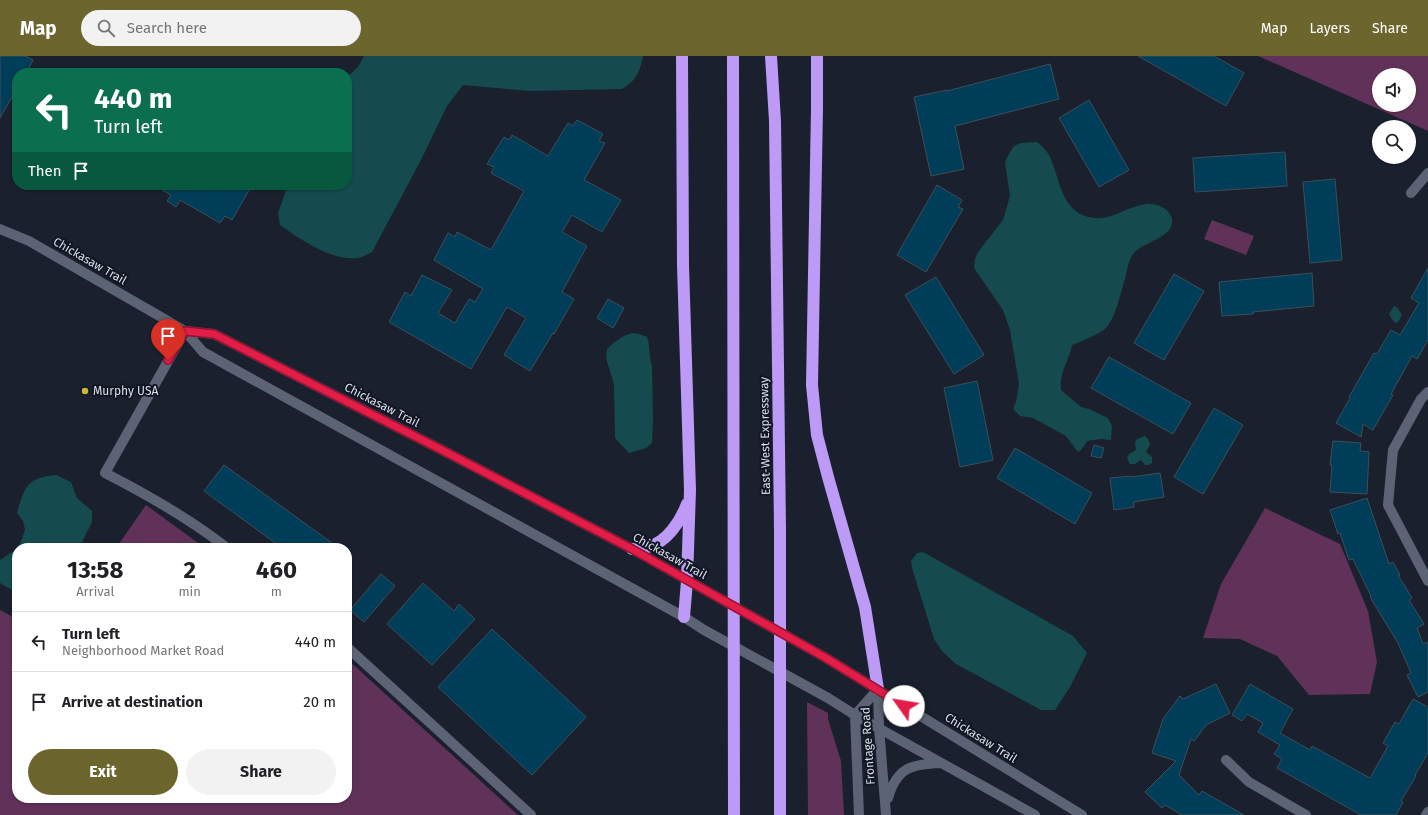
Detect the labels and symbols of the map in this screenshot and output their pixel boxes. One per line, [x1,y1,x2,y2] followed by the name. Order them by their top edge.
[51,234,130,288] street label: Chickasaw Trail
[151,319,185,360] pin
[757,377,773,495] street label: East-West Expressway
[342,380,422,430] street label: Chickasaw Trail
[93,384,158,398] place label: Murphy USA
[80,386,90,396] marker: Murphy USA
[631,530,710,582] street label: Chickasaw Trail
[883,685,925,727] position arrow
[858,707,878,785] street label: Frontage Road
[942,710,1020,766] street label: Chickasaw Trail

